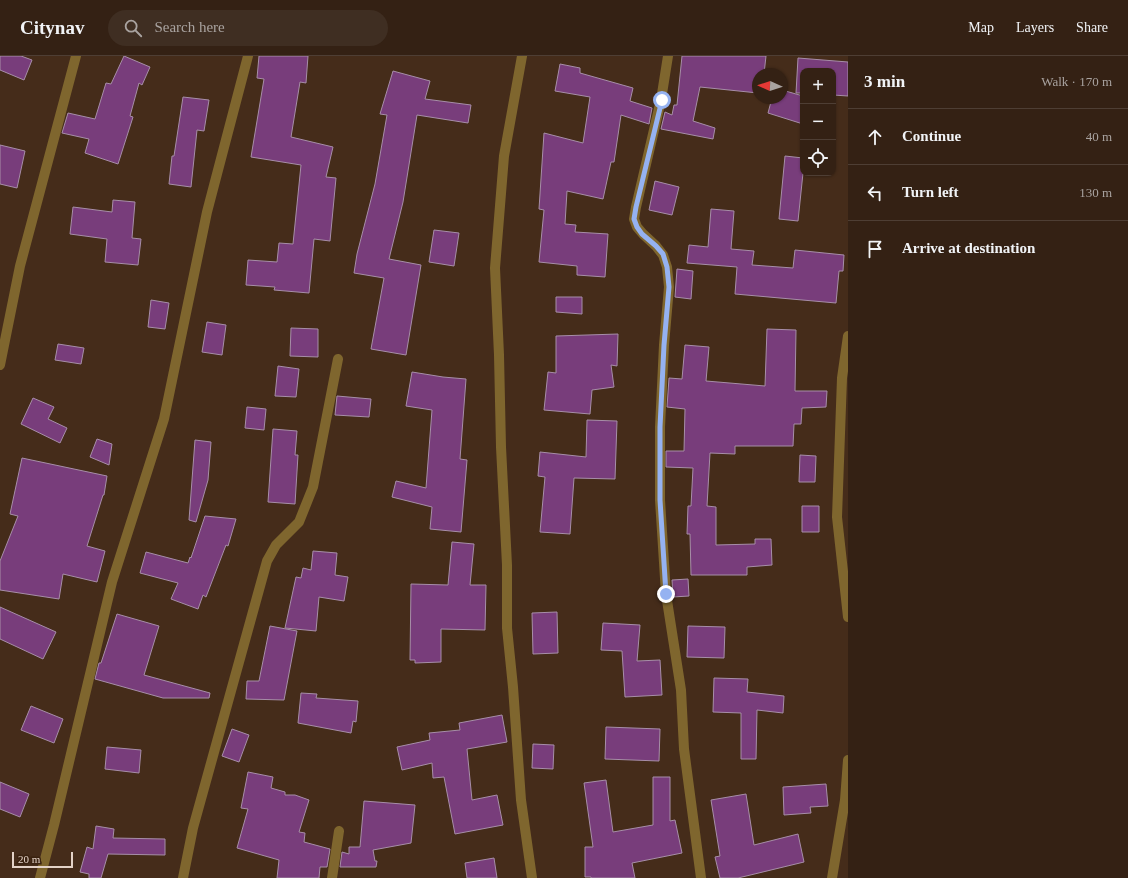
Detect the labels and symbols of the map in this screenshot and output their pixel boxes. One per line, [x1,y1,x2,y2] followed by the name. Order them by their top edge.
[752,68,788,104] north arrow
[653,91,671,109] route start
[657,585,675,603] route end
[12,850,73,869] scale bar

